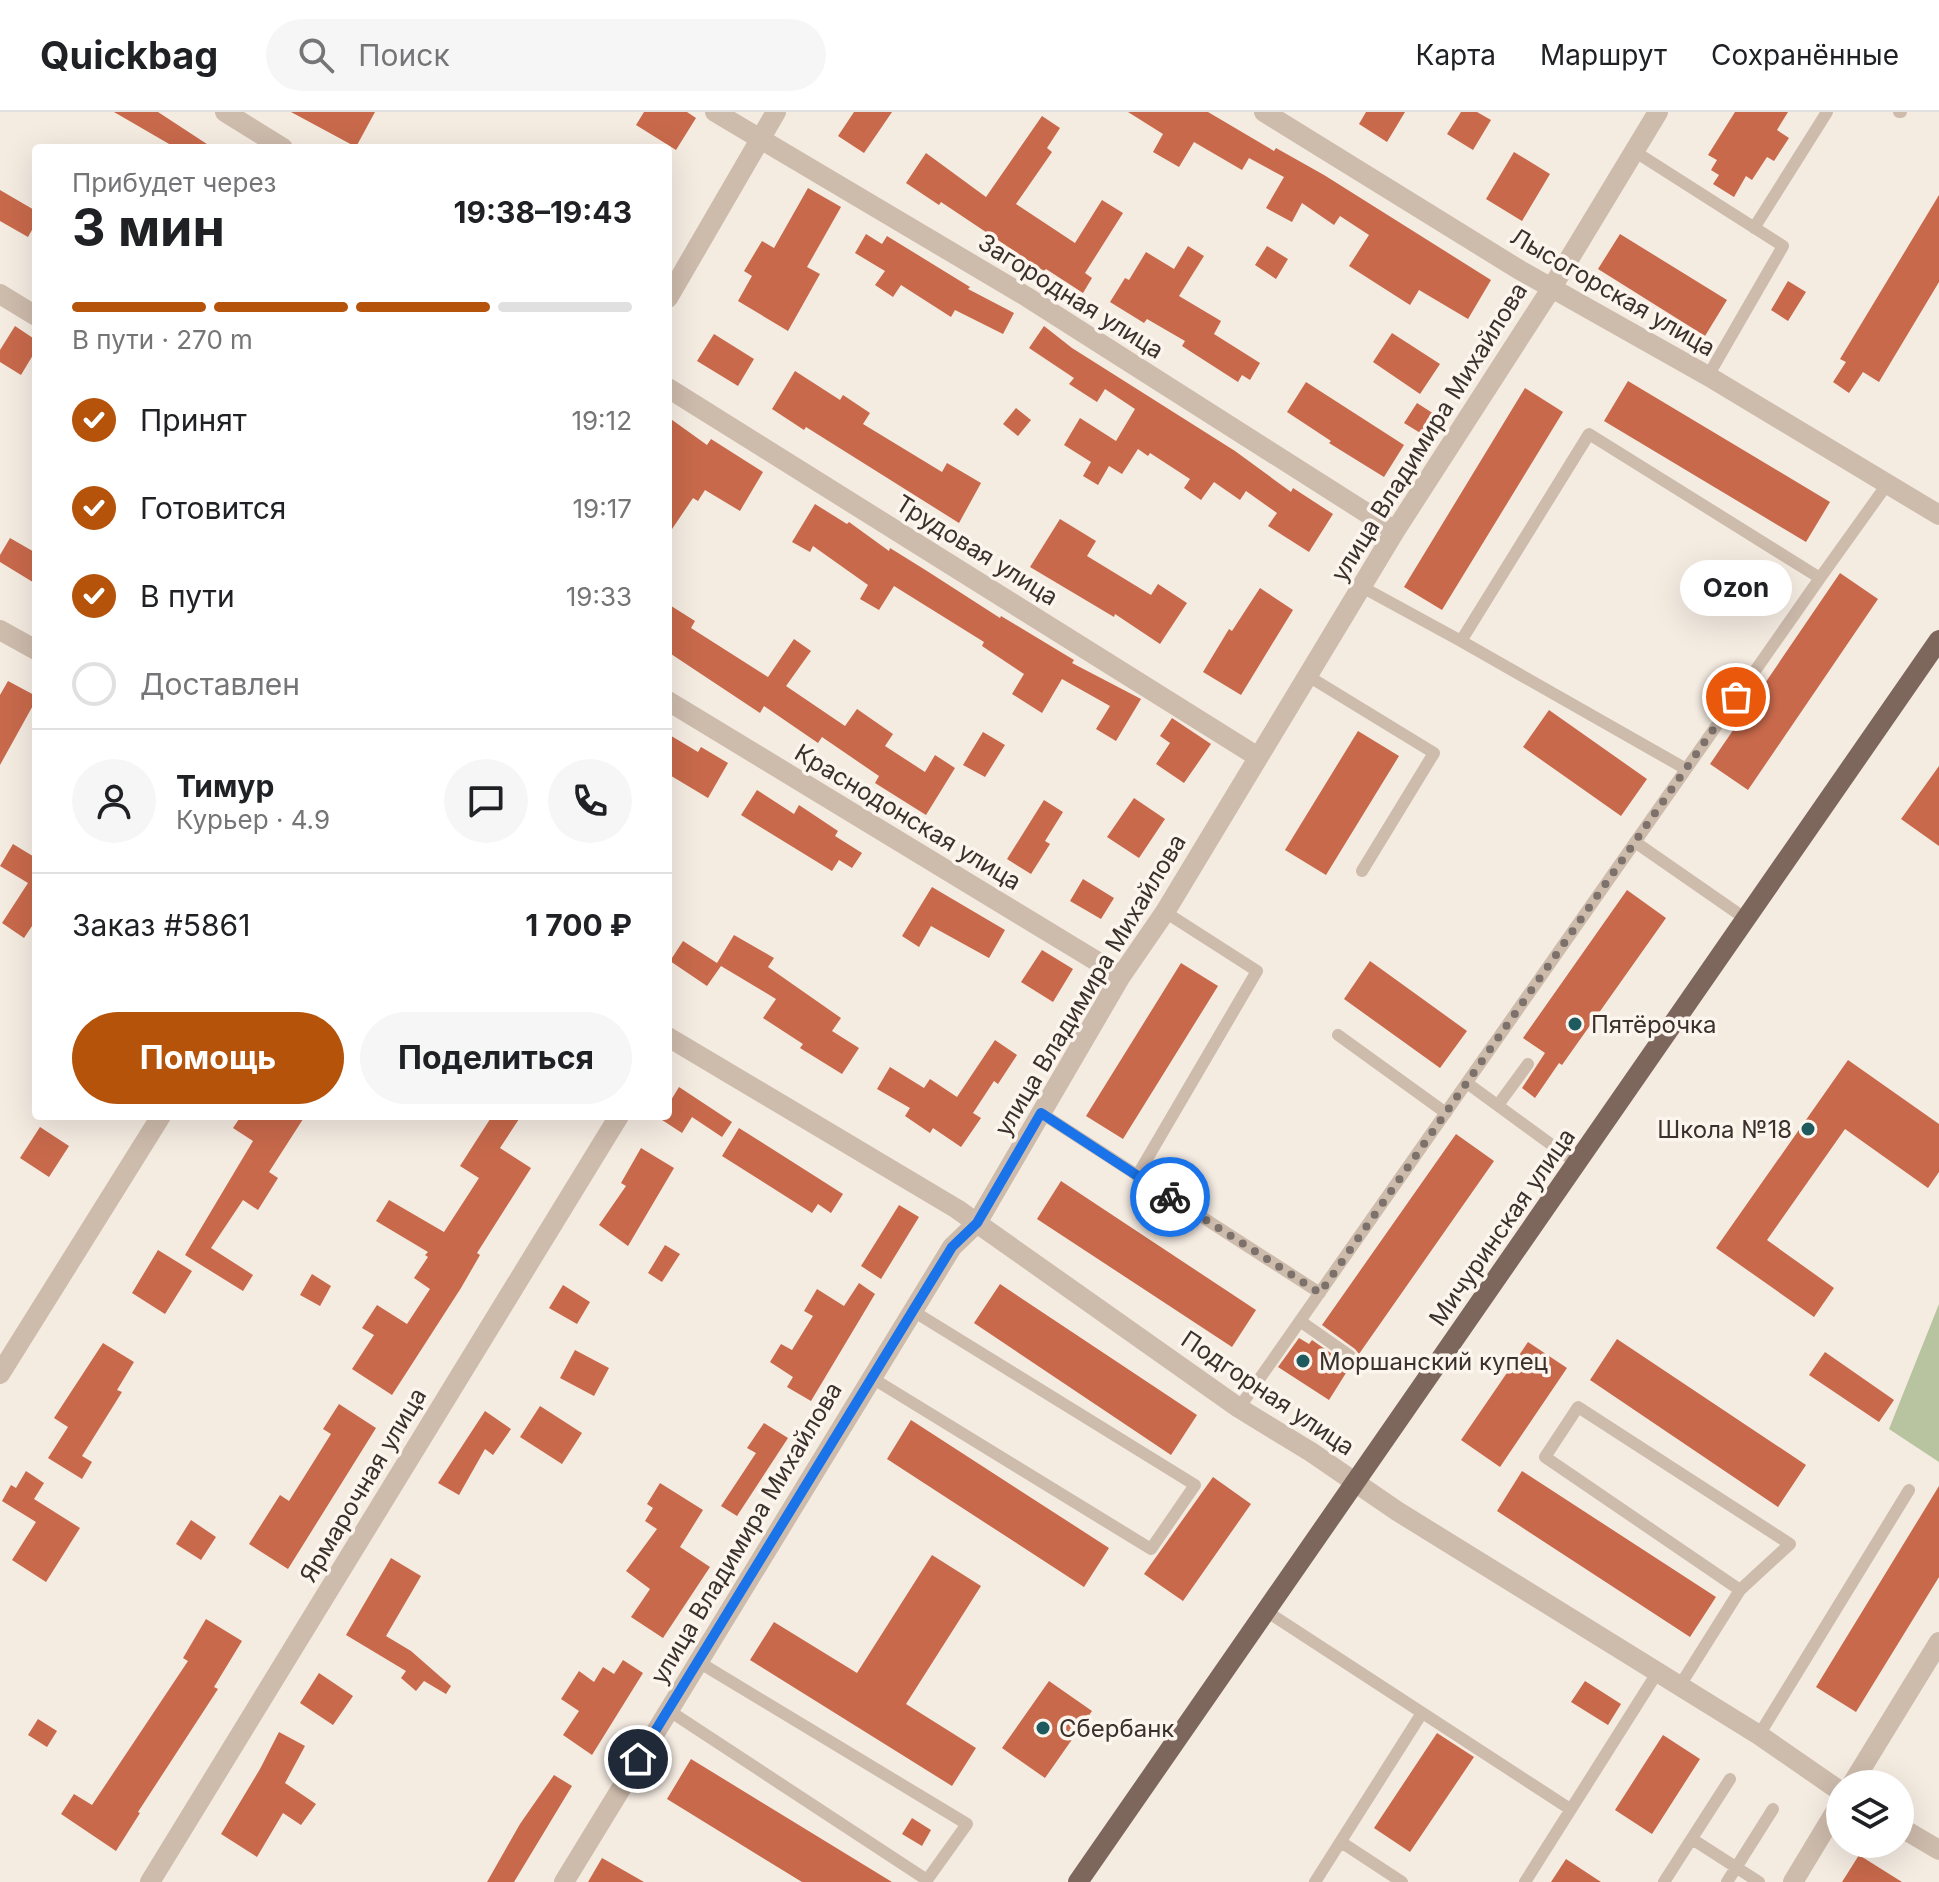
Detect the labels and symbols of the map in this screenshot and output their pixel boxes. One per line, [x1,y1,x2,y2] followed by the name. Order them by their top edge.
[1506,222,1720,362] street label: Лысогорская улица
[973,227,1169,365] street label: Загородная улица
[1325,277,1533,587] street label: улица Владимира Михайлова
[891,489,1063,611] street label: Трудовая улица
[1680,561,1792,617] callout: Ozon
[1702,663,1770,731] pin
[790,738,1026,896] street label: Краснодонская улица
[988,829,1192,1141] street label: улица Владимира Михайлова
[1591,1010,1717,1039] place label: Пятёрочка
[1566,1015,1584,1033] marker: Пятёрочка
[1657,1115,1792,1144] place label: Школа №18
[1799,1120,1817,1138] marker: Школа №18
[1423,1123,1581,1331] street label: Мичуринская улица
[1130,1157,1210,1237] courier
[1176,1324,1360,1462] street label: Подгорная улица
[1319,1347,1548,1376] place label: Моршанский купец
[1294,1352,1312,1370] marker: Моршанский купец
[644,1377,848,1689] street label: улица Владимира Михайлова
[294,1383,432,1587] street label: Ярмарочная улица
[1059,1714,1174,1743] place label: Сбербанк
[1034,1719,1052,1737] marker: Сбербанк
[604,1725,672,1793] pin

